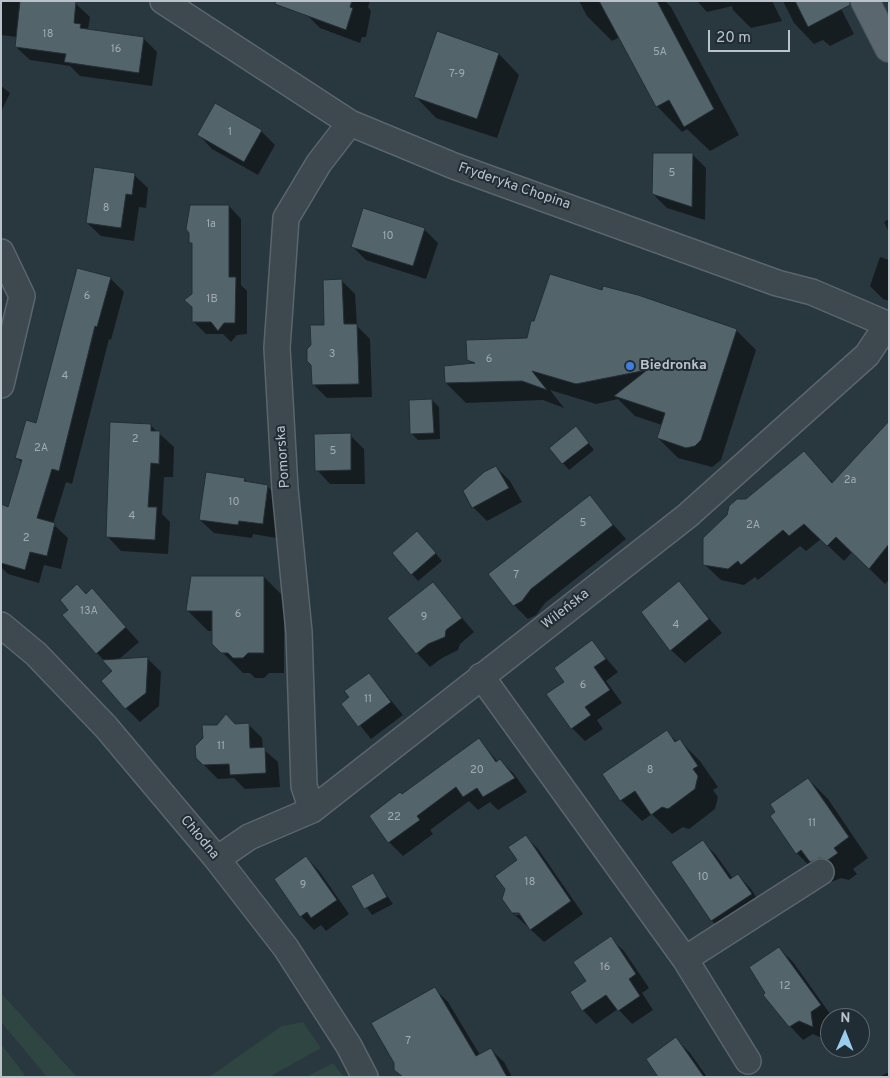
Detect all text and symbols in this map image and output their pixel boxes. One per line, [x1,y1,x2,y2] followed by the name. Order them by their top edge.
[710,20,792,52] scale bar
[43,28,53,42] house number: 18
[716,29,751,48] text: 20 m
[111,43,121,57] house number: 16
[653,46,667,60] house number: 5A
[449,68,465,82] house number: 7-9
[228,126,232,140] house number: 1
[456,160,572,214] street label: Fryderyka Chopina
[669,167,675,181] house number: 5
[103,202,109,216] house number: 8
[206,218,216,232] house number: 1a
[382,230,394,244] house number: 10
[84,290,90,304] house number: 6
[206,293,218,307] house number: 1B
[329,348,335,362] house number: 3
[486,353,492,367] house number: 6
[640,358,707,374] place label: Biedronka
[624,360,636,372] marker: Biedronka
[62,370,68,384] house number: 4
[273,425,295,489] street label: Pomorska
[132,433,138,447] house number: 2
[34,442,48,456] house number: 2A
[330,445,336,459] house number: 5
[844,474,856,488] house number: 2a
[228,496,240,510] house number: 10
[129,510,135,524] house number: 4
[580,517,586,531] house number: 5
[746,519,760,533] house number: 2A
[23,532,29,546] house number: 2
[513,569,519,583] house number: 7
[539,586,593,634] street label: Wileńska
[80,605,98,619] house number: 13A
[235,608,241,622] house number: 6
[421,611,427,625] house number: 9
[673,619,679,633] house number: 4
[580,679,586,693] house number: 6
[364,693,372,707] house number: 11
[217,740,225,754] house number: 11
[470,764,484,778] house number: 20
[647,764,653,778] house number: 8
[387,811,401,825] house number: 22
[176,813,222,863] street label: Chłodna
[808,817,816,831] house number: 11
[697,871,709,885] house number: 10
[525,876,535,890] house number: 18
[300,879,306,893] house number: 9
[600,961,610,975] house number: 16
[780,980,790,994] house number: 12
[820,1008,870,1058] north arrow
[840,1010,850,1027] text: N
[405,1035,411,1049] house number: 7

